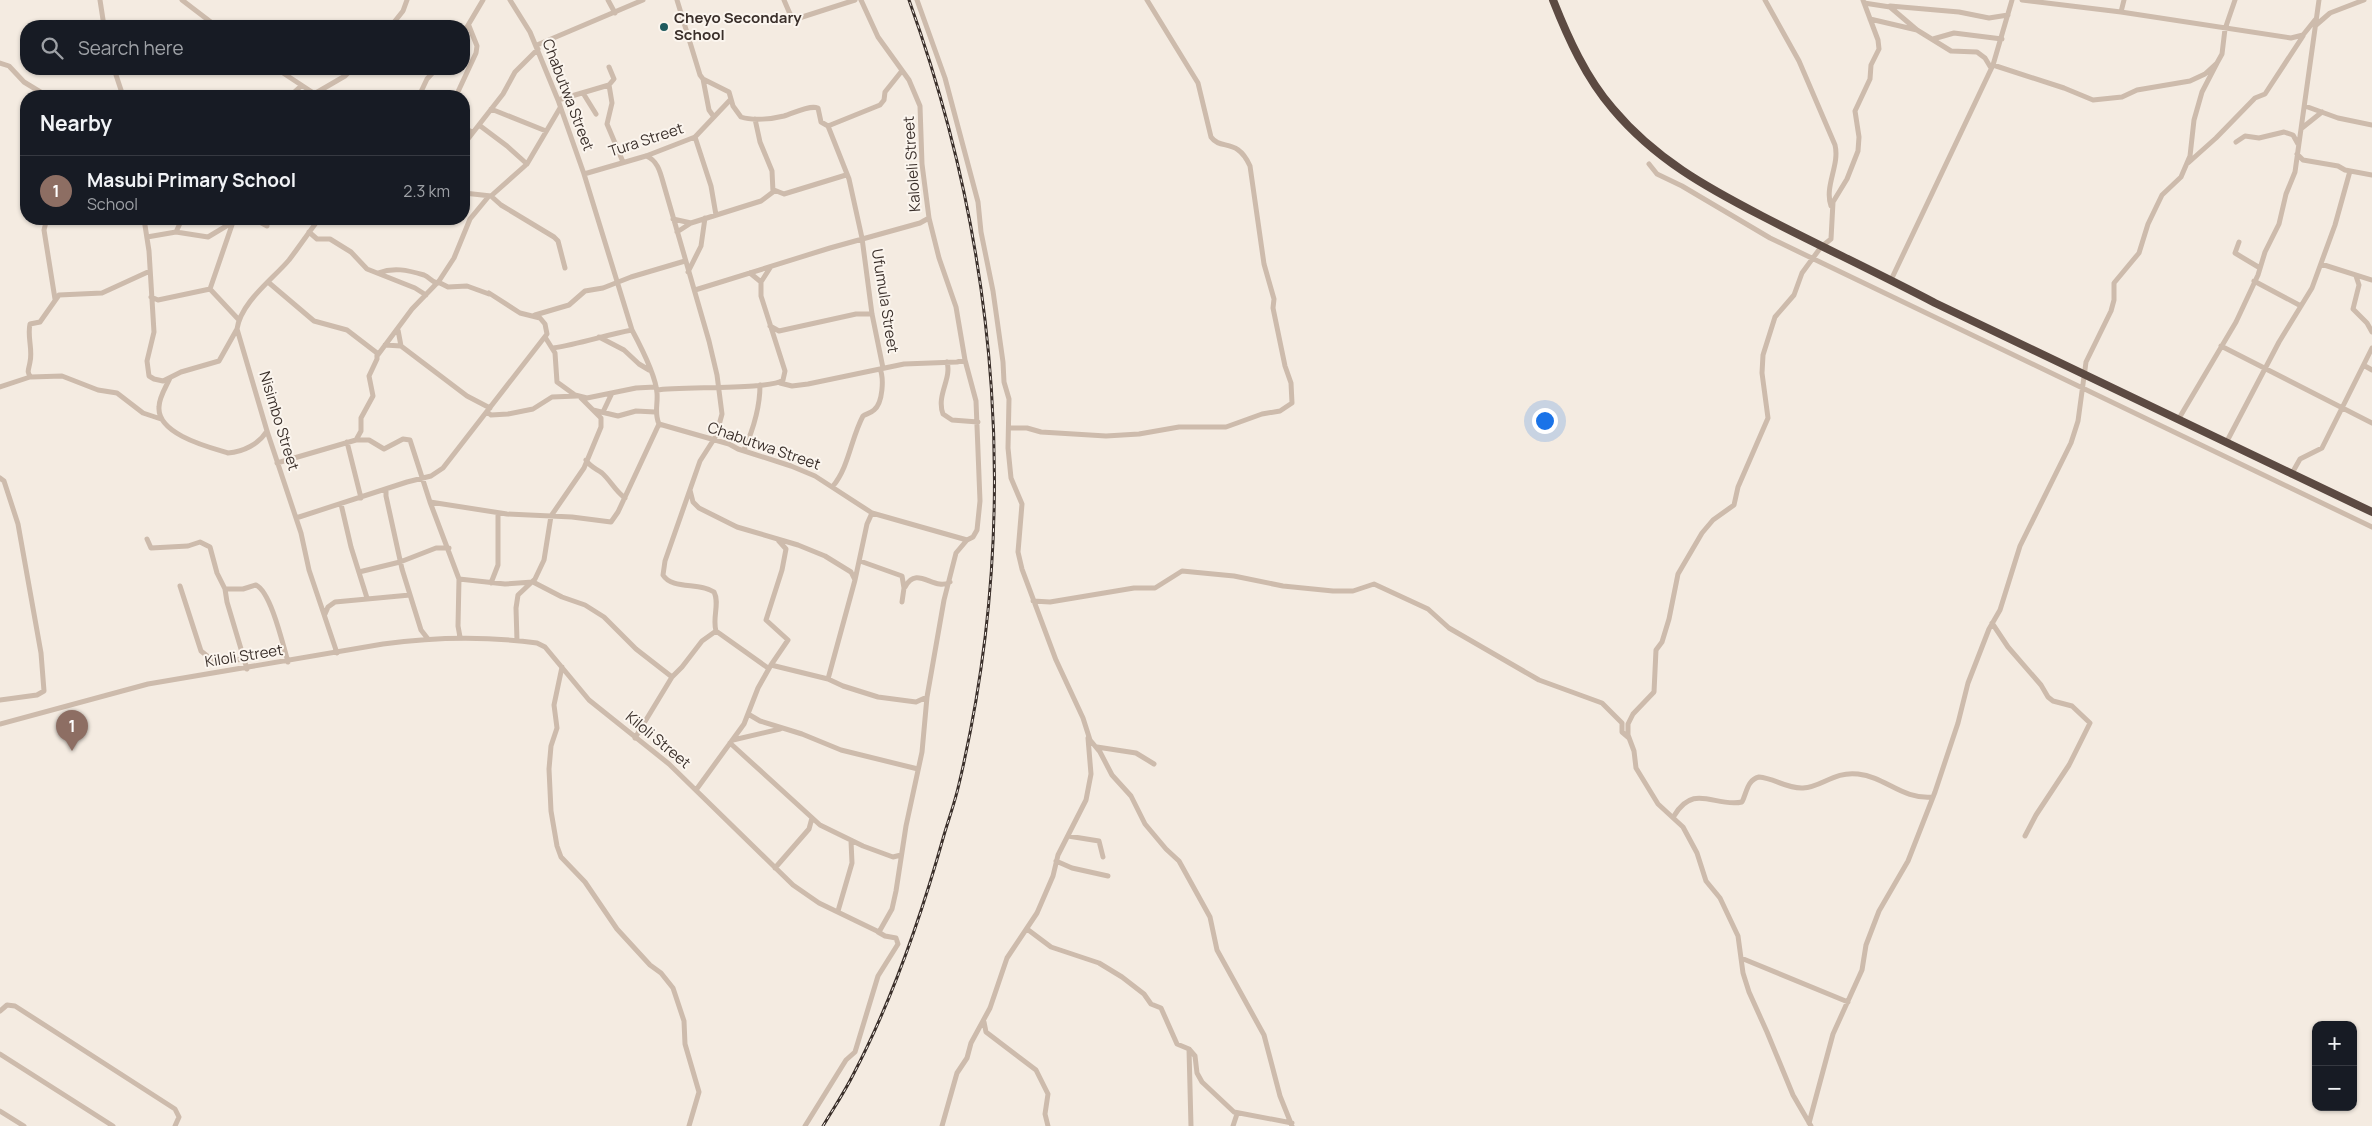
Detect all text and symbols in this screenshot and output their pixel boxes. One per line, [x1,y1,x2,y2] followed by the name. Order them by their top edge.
[674,7,802,45] place label: Cheyo Secondary School
[20,20,470,75] search box
[658,21,670,33] marker: Cheyo Secondary School
[38,34,66,62] icon: search
[78,35,184,61] text: Search here
[537,36,599,154] street label: Chabutwa Street
[40,109,112,137] text: Nearby
[898,115,925,213] street label: Kaloleli Street
[606,118,686,162] street label: Tura Street
[87,167,296,193] text: Masubi Primary School
[52,180,60,202] text: 1
[403,180,450,202] text: 2.3 km
[87,193,138,215] text: School
[867,247,904,355] street label: Ufumula Street
[254,369,305,473] street label: Nisimbo Street
[1532,408,1558,434] your location
[705,416,823,475] street label: Chabutwa Street
[203,639,285,672] street label: Kiloli Street
[621,706,695,773] street label: Kiloli Street
[56,710,88,751] pin: 1
[2312,1021,2357,1111] map controls
[2312,1021,2357,1066] button: +
[2312,1066,2357,1111] button: −

